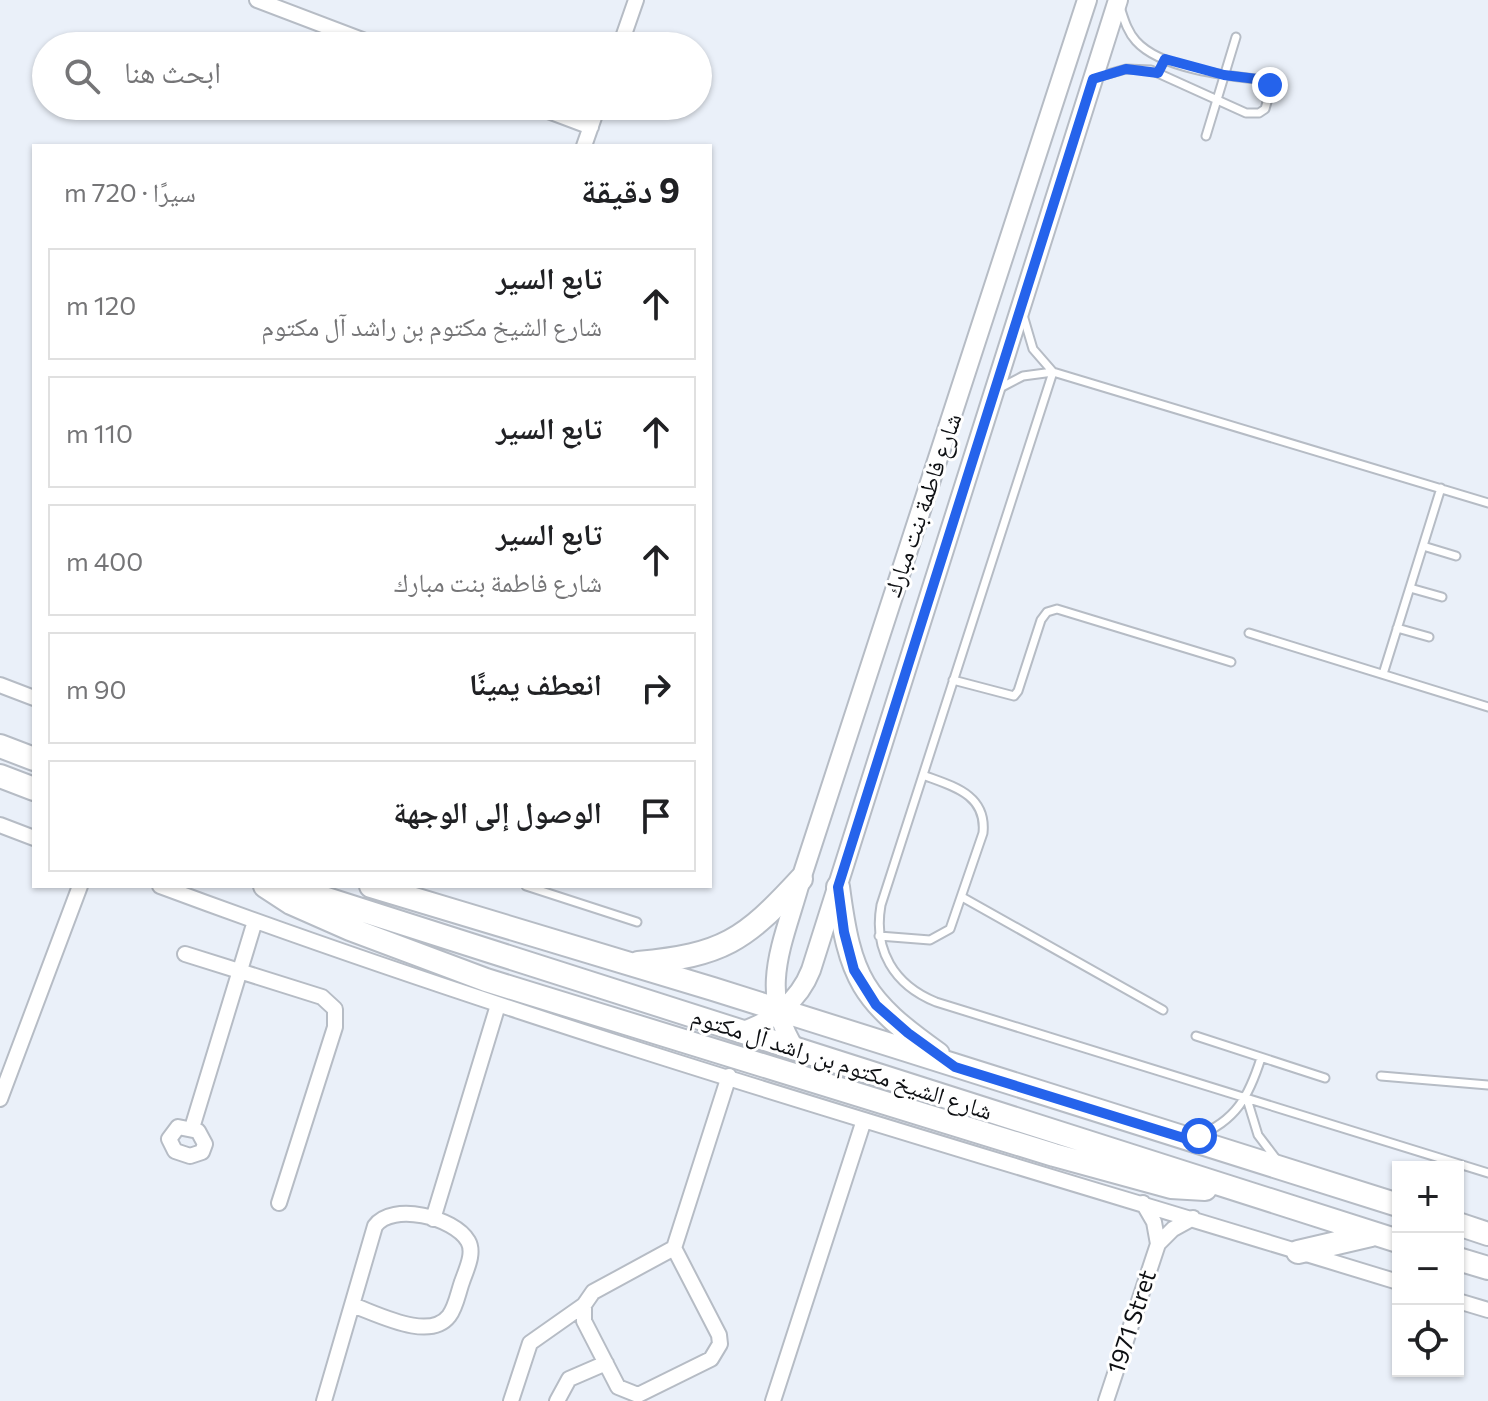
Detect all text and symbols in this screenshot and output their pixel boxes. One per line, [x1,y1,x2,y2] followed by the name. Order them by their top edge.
[32,32,712,120] search box
[124,52,221,89] text: ابحث هنا
[60,54,104,98] icon: search
[1252,67,1288,103] route end
[581,168,680,210] text: 9 دقيقة
[64,176,196,207] text: سيرًا · 720 m
[496,258,602,295] text: تابع السير
[634,282,678,326] icon: ahead
[66,289,136,320] text: 120 m
[261,310,602,341] text: شارع الشيخ مكتوم بن راشد آل مكتوم
[496,408,602,445] text: تابع السير
[877,409,968,601] street label: شارع فاطمة بنت مبارك
[634,410,678,454] icon: ahead
[66,417,133,448] text: 110 m
[496,514,602,551] text: تابع السير
[634,538,678,582] icon: ahead
[66,545,143,576] text: 400 m
[394,566,602,597] text: شارع فاطمة بنت مبارك
[469,664,602,701] text: انعطف يمينًا
[634,666,678,710] icon: right
[66,673,126,704] text: 90 m
[393,792,602,829] text: الوصول إلى الوجهة
[634,794,678,838] icon: arrive
[688,1000,996,1128] street label: شارع الشيخ مكتوم بن راشد آل مكتوم
[1181,1118,1217,1154] route start
[1392,1161,1464,1377] map controls
[1392,1161,1464,1233] button: +
[1392,1233,1464,1305] button: −
[1100,1266,1161,1377] street label: 1971 Stret
[1392,1305,1464,1377] button: locate

